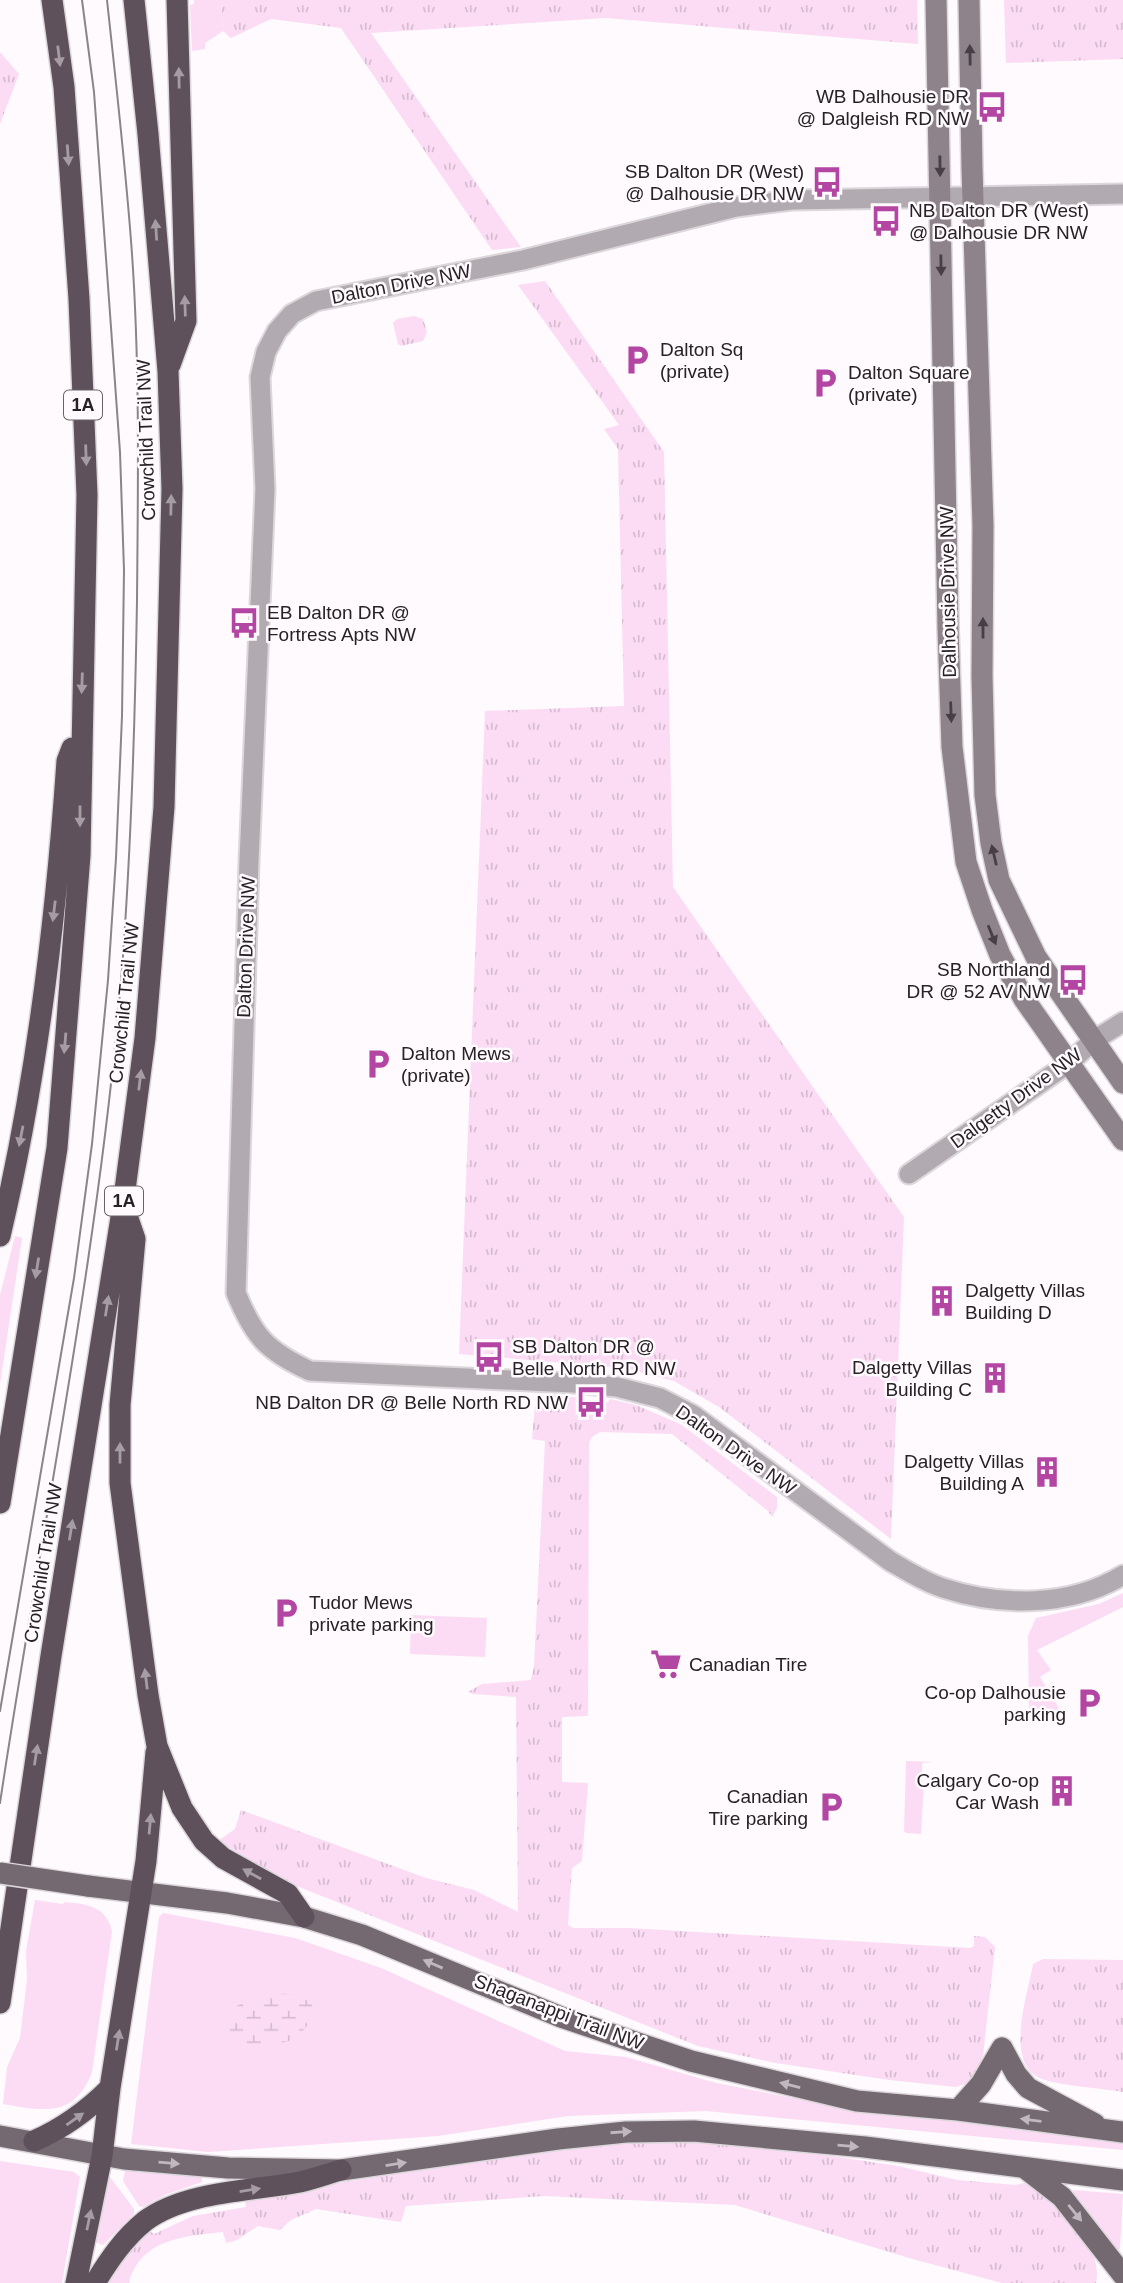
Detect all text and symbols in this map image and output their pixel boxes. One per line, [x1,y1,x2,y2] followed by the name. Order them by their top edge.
[964,44,976,66] one-way arrow
[54,45,65,67] one-way arrow
[173,67,185,89] one-way arrow
[797,86,969,129] place label: WB Dalhousie DR @ Dalgleish RD NW
[975,90,1009,124] bus stop icon: WB Dalhousie DR @ Dalgleish RD NW
[63,144,74,166] one-way arrow
[934,155,946,177] one-way arrow
[625,161,804,204] place label: SB Dalton DR (West) @ Dalhousie DR NW
[810,165,844,199] bus stop icon: SB Dalton DR (West) @ Dalhousie DR NW
[909,200,1089,243] place label: NB Dalton DR (West) @ Dalhousie DR NW
[869,204,903,238] bus stop icon: NB Dalton DR (West) @ Dalhousie DR NW
[150,218,161,240] one-way arrow
[936,254,947,276] one-way arrow
[330,260,472,308] street label: Dalton Drive NW
[180,294,191,316] one-way arrow
[660,339,743,382] place label: Dalton Sq (private)
[620,343,654,377] parking icon: Dalton Sq (private)
[133,359,159,521] street label: Crowchild Trail NW
[848,362,969,405] place label: Dalton Square (private)
[808,366,842,400] parking icon: Dalton Square (private)
[64,390,102,419] road number: 1A
[80,444,91,466] one-way arrow
[166,494,177,516] one-way arrow
[936,506,960,678] street label: Dalhousie Drive NW
[267,602,416,645] place label: EB Dalton DR @ Fortress Apts NW
[227,606,261,640] bus stop icon: EB Dalton DR @ Fortress Apts NW
[977,617,988,639] one-way arrow
[76,672,88,694] one-way arrow
[945,702,956,724] one-way arrow
[74,805,86,827] one-way arrow
[988,844,999,866] one-way arrow
[233,876,259,1018] street label: Dalton Drive NW
[48,900,59,922] one-way arrow
[105,922,143,1084] street label: Crowchild Trail NW
[986,924,997,945] one-way arrow
[906,959,1050,1002] place label: SB Northland DR @ 52 AV NW
[1056,963,1090,997] bus stop icon: SB Northland DR @ 52 AV NW
[59,1032,70,1054] one-way arrow
[401,1043,511,1086] place label: Dalton Mews (private)
[947,1044,1085,1152] street label: Dalgetty Drive NW
[361,1047,395,1081] parking icon: Dalton Mews (private)
[134,1069,145,1091] one-way arrow
[16,1125,27,1147] one-way arrow
[105,1186,143,1216] road number: 1A
[31,1257,42,1279] one-way arrow
[965,1280,1085,1323] place label: Dalgetty Villas Building D
[925,1284,959,1318] building icon: Dalgetty Villas Building D
[102,1294,113,1316] one-way arrow
[512,1336,676,1379] place label: SB Dalton DR @ Belle North RD NW
[472,1340,506,1374] bus stop icon: SB Dalton DR @ Belle North RD NW
[852,1357,972,1400] place label: Dalgetty Villas Building C
[978,1361,1012,1395] building icon: Dalgetty Villas Building C
[574,1385,608,1419] bus stop icon: NB Dalton DR @ Belle North RD NW
[255,1392,568,1413] place label: NB Dalton DR @ Belle North RD NW
[672,1401,800,1499] street label: Dalton Drive NW
[114,1442,126,1464] one-way arrow
[904,1451,1024,1494] place label: Dalgetty Villas Building A
[1030,1455,1064,1489] building icon: Dalgetty Villas Building A
[20,1482,66,1644] street label: Crowchild Trail NW
[66,1519,77,1541] one-way arrow
[309,1592,434,1635] place label: Tudor Mews private parking
[269,1596,303,1630] parking icon: Tudor Mews private parking
[649,1647,683,1681] supermarket icon: Canadian Tire
[689,1654,807,1675] place label: Canadian Tire
[140,1668,151,1690] one-way arrow
[924,1682,1066,1725] place label: Co-op Dalhousie parking
[1072,1686,1106,1720] parking icon: Co-op Dalhousie parking
[31,1744,42,1766] one-way arrow
[917,1770,1039,1813] place label: Calgary Co-op Car Wash
[1045,1774,1079,1808] building icon: Calgary Co-op Car Wash
[708,1786,808,1829] place label: Canadian Tire parking
[814,1790,848,1824] parking icon: Canadian Tire parking
[145,1813,156,1835] one-way arrow
[243,1868,262,1880] one-way arrow
[422,1958,443,1969] one-way arrow
[471,1970,647,2054] street label: Shaganappi Trail NW
[113,2029,124,2051] one-way arrow
[779,2079,801,2090] one-way arrow
[66,2112,84,2126] one-way arrow
[1020,2114,1042,2125] one-way arrow
[611,2127,633,2138] one-way arrow
[837,2141,859,2152] one-way arrow
[159,2158,181,2169] one-way arrow
[385,2158,407,2169] one-way arrow
[239,2184,261,2195] one-way arrow
[1067,2204,1082,2221] one-way arrow
[83,2209,94,2231] one-way arrow

